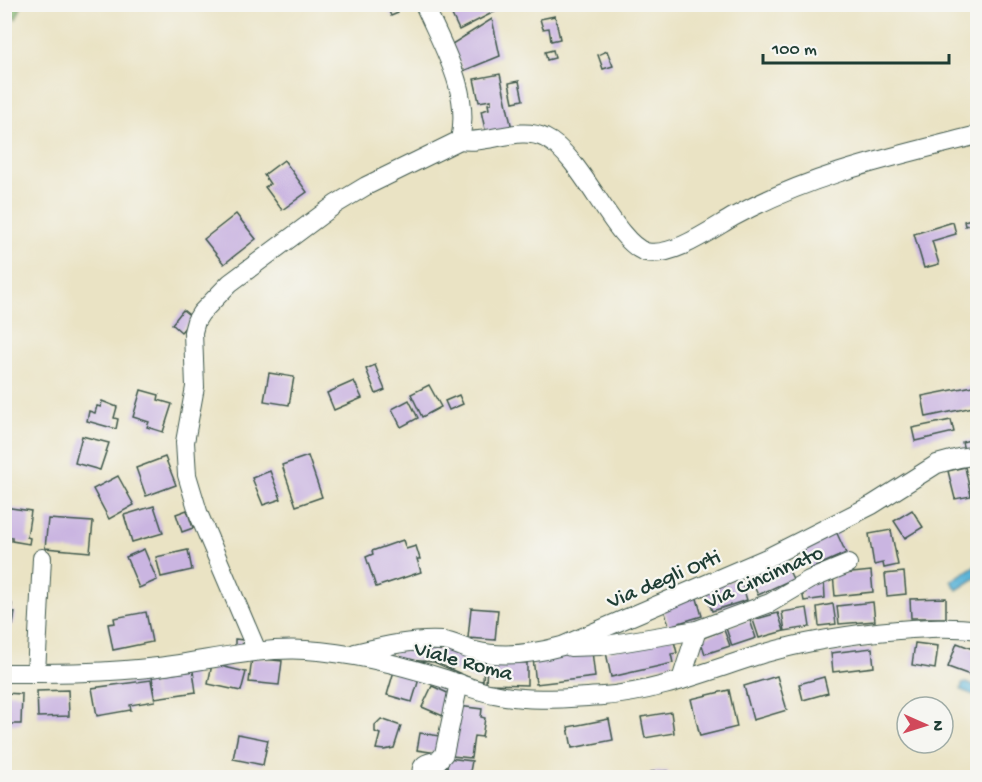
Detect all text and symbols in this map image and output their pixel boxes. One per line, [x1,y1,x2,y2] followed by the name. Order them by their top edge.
[763,27,949,65] scale bar
[771,40,817,61] text: 100 m
[700,541,828,617] street label: Via Cincinnato
[603,545,725,617] street label: Via degli Orti
[410,637,516,689] street label: Viale Roma
[895,695,955,755] north arrow
[927,720,946,732] text: N

